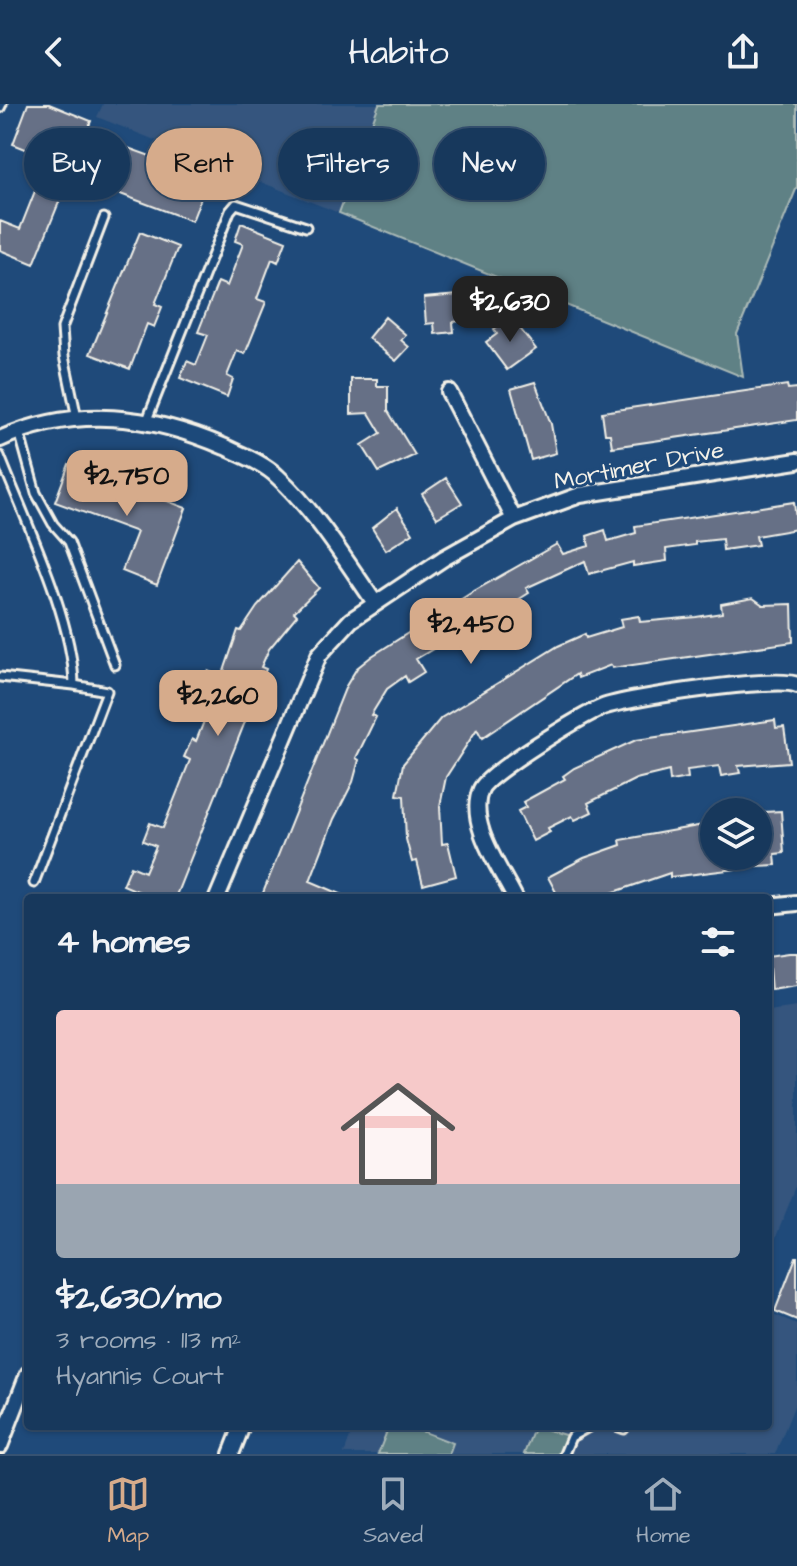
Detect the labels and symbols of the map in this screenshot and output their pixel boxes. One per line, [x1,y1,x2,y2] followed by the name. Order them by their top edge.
[445,276,575,344] pin: $2,630
[551,433,727,499] street label: Mortimer Drive
[62,450,192,518] pin: $2,750
[406,598,536,666] pin: $2,450
[153,670,283,738] pin: $2,260

